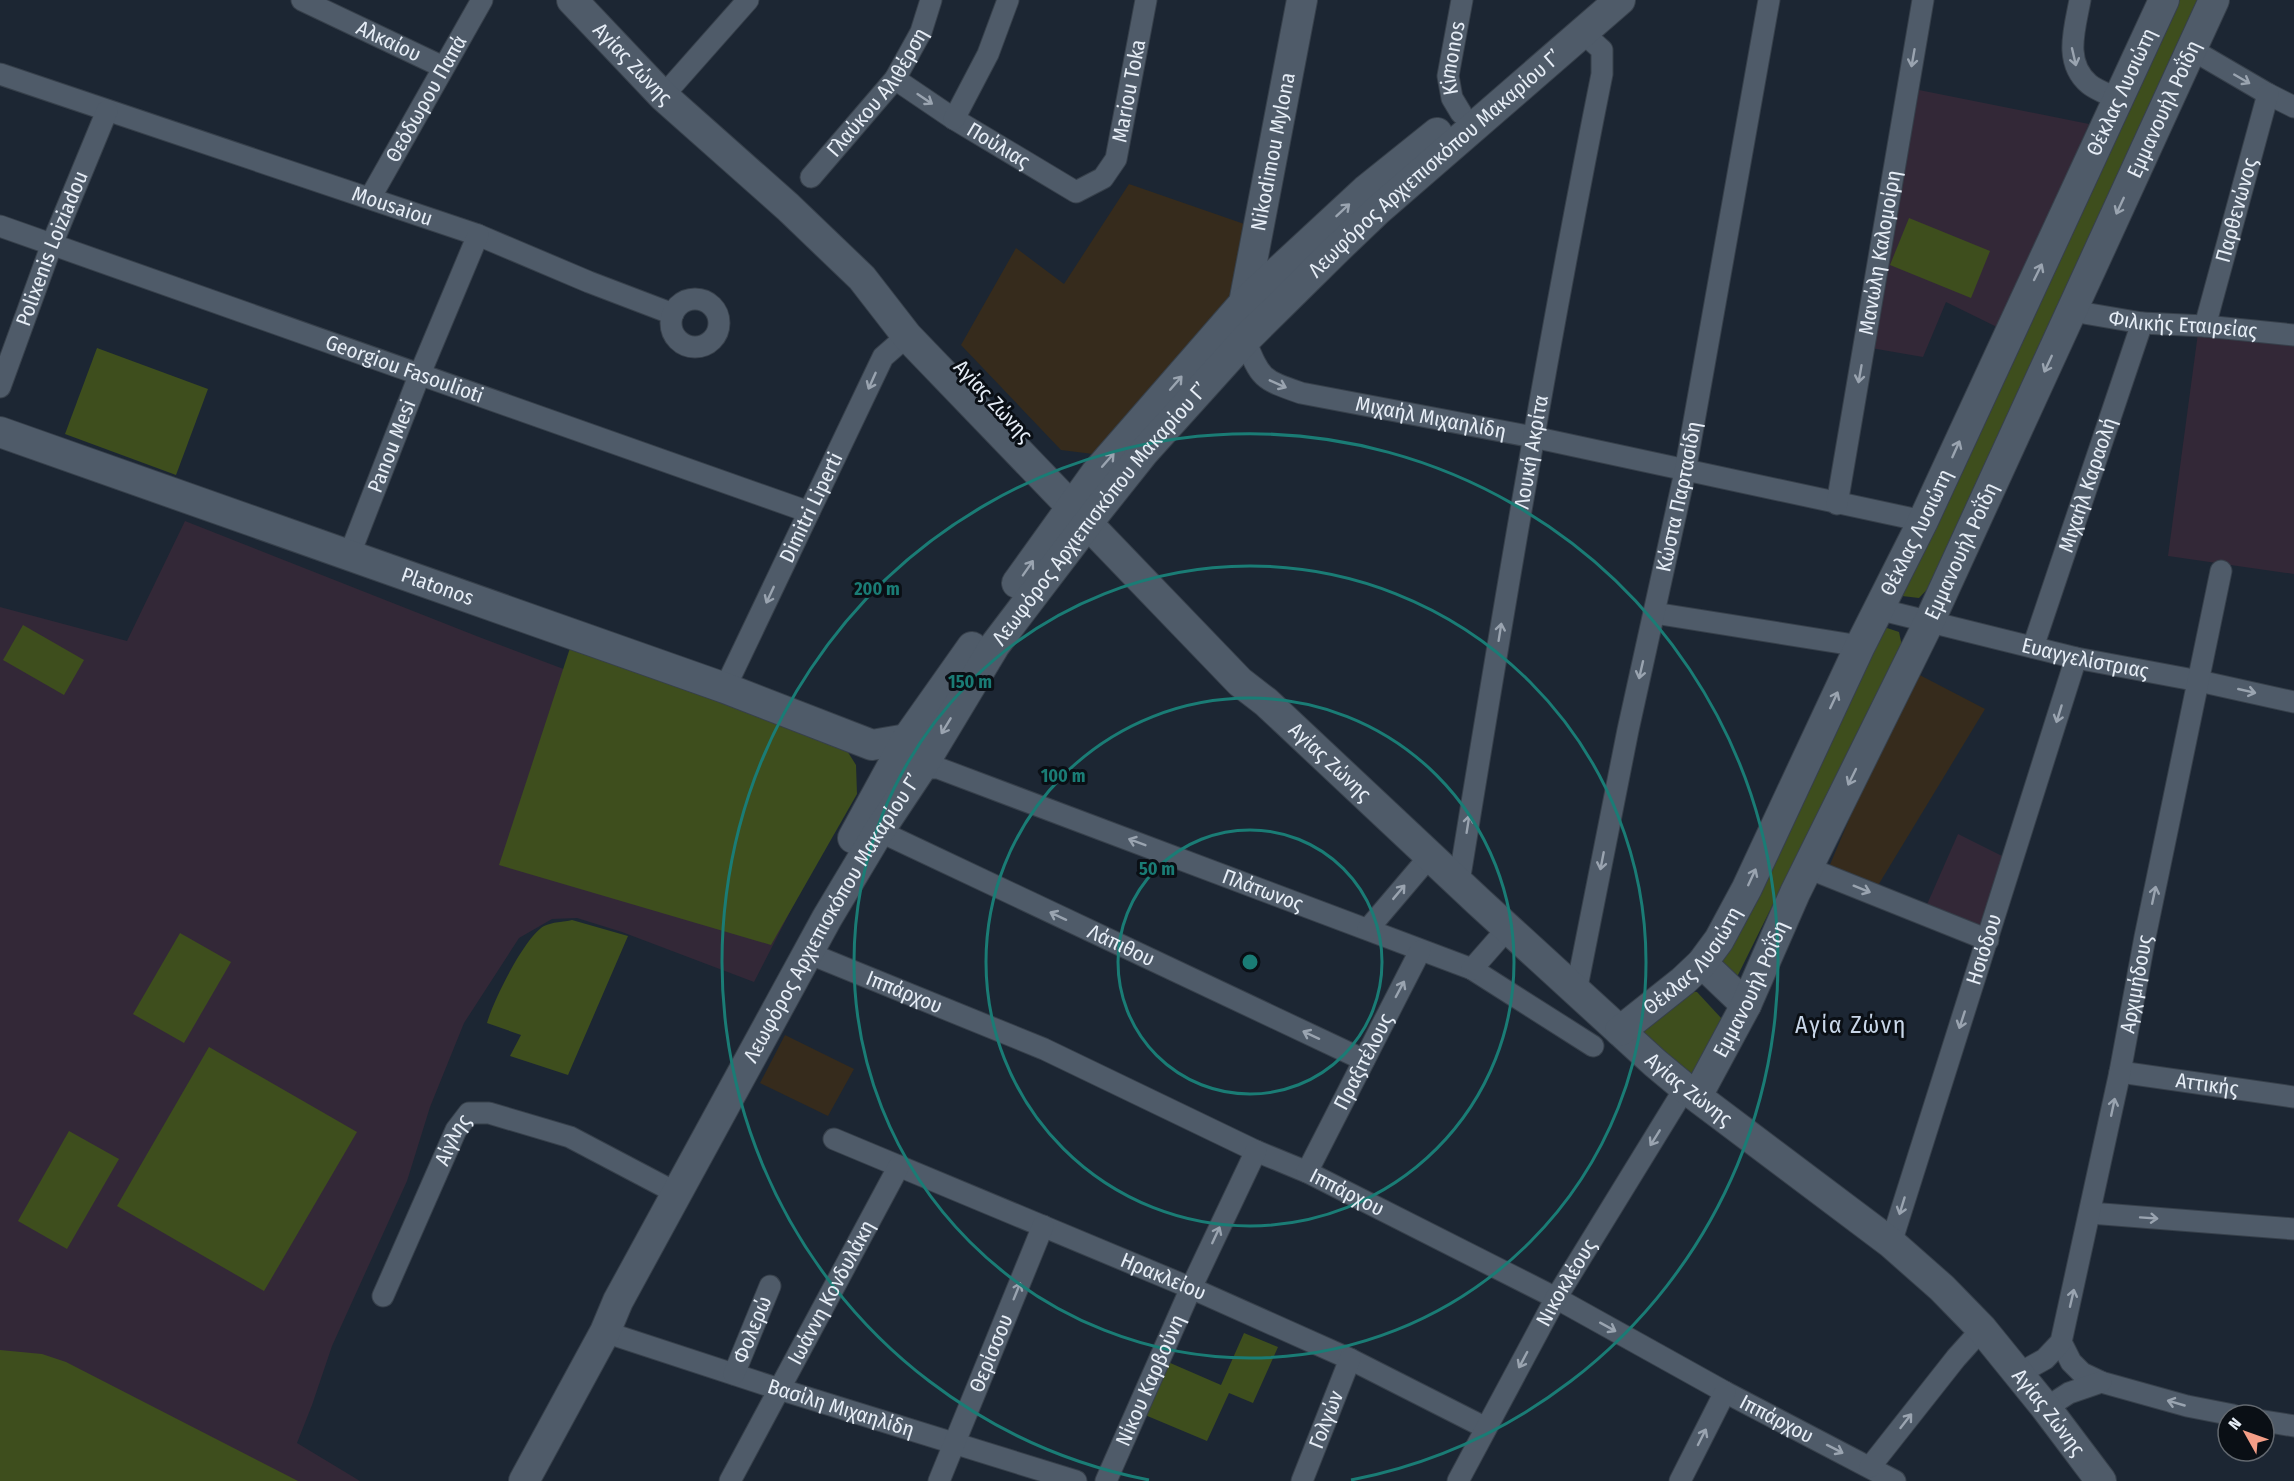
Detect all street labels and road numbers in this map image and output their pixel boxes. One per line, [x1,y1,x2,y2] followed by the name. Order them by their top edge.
[352,15,425,68] street label: Αλκαίου
[587,17,677,111] street label: Αγίας Ζώνης
[1435,19,1471,97] street label: Kimonos
[821,23,934,162] street label: Γλαύκου Αλιθέρση
[2081,24,2162,160] street label: Θέκλας Λυσιώτη
[380,31,472,167] street label: Θεόδωρου Παπά
[2121,36,2207,182] street label: Εμμανουήλ Ροΐδη
[1106,37,1151,145] street label: Mariou Toka
[1303,44,1567,283] street label: Λεωφόρος Αρχιεπισκόπου Μακαρίου Γ’
[1245,70,1301,233] street label: Nikodimou Mylona
[962,117,1035,174] street label: Πούλιας
[2210,155,2263,265] street label: Παρθενώνος
[10,167,94,330] street label: Polixenis Loiziadou
[1853,168,1907,337] street label: Μανώλη Καλομοίρη
[349,181,436,232] street label: Mousaiou
[2107,305,2259,344] street label: Φιλικής Εταιρείας
[322,329,487,409] street label: Georgiou Fasoulioti
[948,354,1038,448] street label: Αγίας Ζώνης
[986,377,1213,651] street label: Λεωφόρος Αρχιεπισκόπου Μακαρίου Γ’
[1353,391,1508,445] street label: Μιχαήλ Μιχαηλίδη
[1508,393,1554,511] street label: Λουκή Ακρίτα
[362,396,422,496] street label: Panou Mesi
[2053,414,2122,556] street label: Μιχαήλ Καραολή
[1650,419,1707,574] street label: Κώστα Παρτασίδη
[774,448,849,567] street label: Dimitri Liperti
[1874,465,1958,600] street label: Θέκλας Λυσιώτη
[1919,478,2004,624] street label: Εμμανουήλ Ροΐδη
[398,562,477,611] street label: Platonos
[2019,632,2151,684] street label: Ευαγγελίστριας
[1283,717,1377,807] street label: Αγίας Ζώνης
[738,769,927,1067] street label: Λεωφόρος Αρχιεπισκόπου Μακαρίου Γ’
[1219,863,1307,917] street label: Πλάτωνος
[1638,902,1747,1021] street label: Θέκλας Λυσιώτη
[1960,911,2007,988] street label: Ησιόδου
[1707,917,1794,1062] street label: Εμμανουήλ Ροΐδη
[1084,918,1159,972] street label: Λάπιθου
[2114,933,2158,1035] street label: Αρχιμήδους
[862,965,946,1019] street label: Ιππάρχου
[1328,1009,1399,1114] street label: Πραξιτέλους
[1640,1047,1737,1132] street label: Αγίας Ζώνης
[2174,1067,2240,1102] street label: Αττικής
[429,1109,477,1170] street label: Αίγλης
[1305,1163,1389,1222] street label: Ιππάρχου
[782,1216,880,1369] street label: Ιωάννη Κονδυλάκη
[1530,1234,1602,1331] street label: Νικοκλέους
[1117,1247,1210,1306] street label: Ηρακλείου
[727,1292,777,1367] street label: Φολερώ
[964,1310,1019,1396] street label: Θερίσσου
[1110,1311,1191,1450] street label: Νίκου Καρβούνη
[2006,1363,2091,1461] street label: Αγίας Ζώνης
[764,1373,917,1443] street label: Βασίλη Μιχαηλίδη
[1303,1387,1349,1452] street label: Γολγών
[1735,1389,1818,1449] street label: Ιππάρχου

